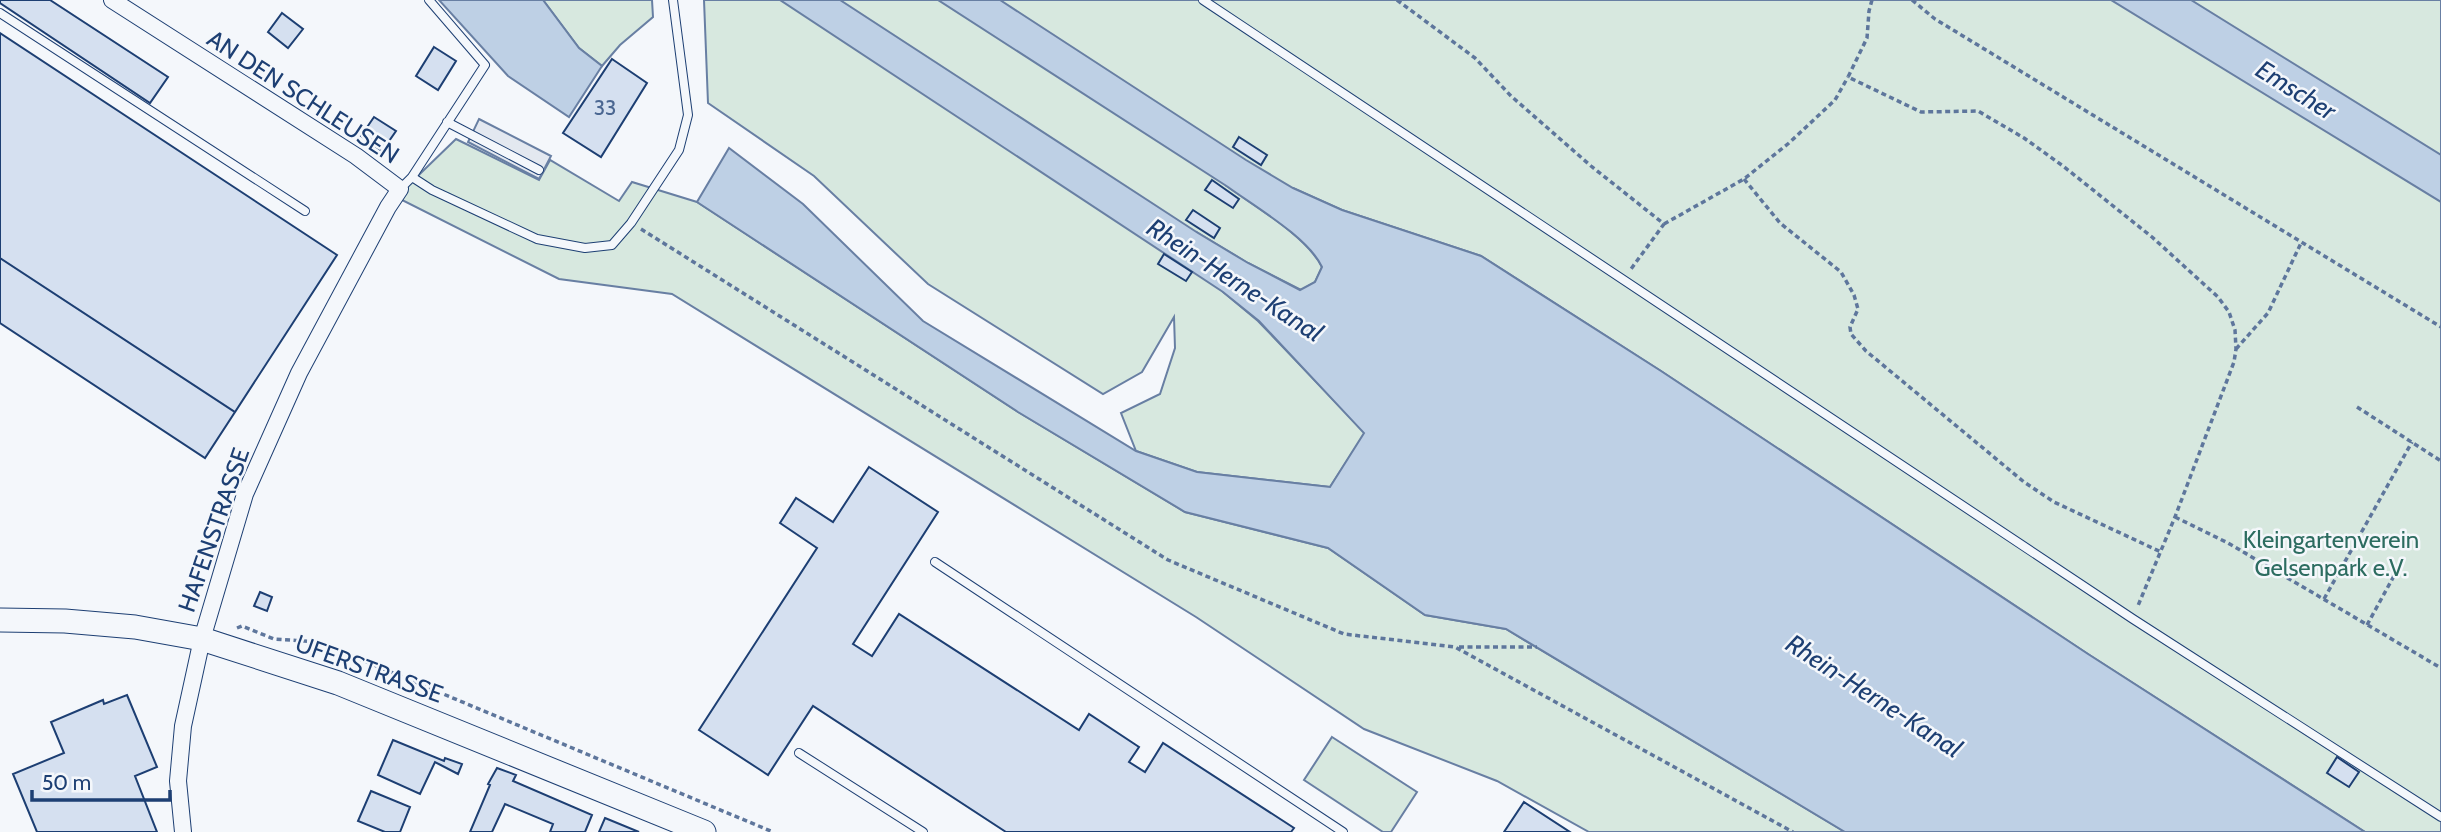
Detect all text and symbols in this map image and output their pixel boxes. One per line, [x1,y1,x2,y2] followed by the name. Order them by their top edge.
[202,24,405,169] street label: AN DEN SCHLEUSEN
[2250,53,2343,127] water label: Emscher
[594,95,616,120] house number: 33
[1141,211,1329,349] water label: Rhein-Herne-Kanal
[172,444,255,616] street label: HAFENSTRASSE
[2243,525,2419,582] park label: Kleingartenverein Gelsenpark e.V.
[1780,627,1968,765] water label: Rhein-Herne-Kanal
[291,628,447,709] street label: UFERSTRASSE
[32,758,170,802] scale bar
[42,770,91,795] text: 50 m

